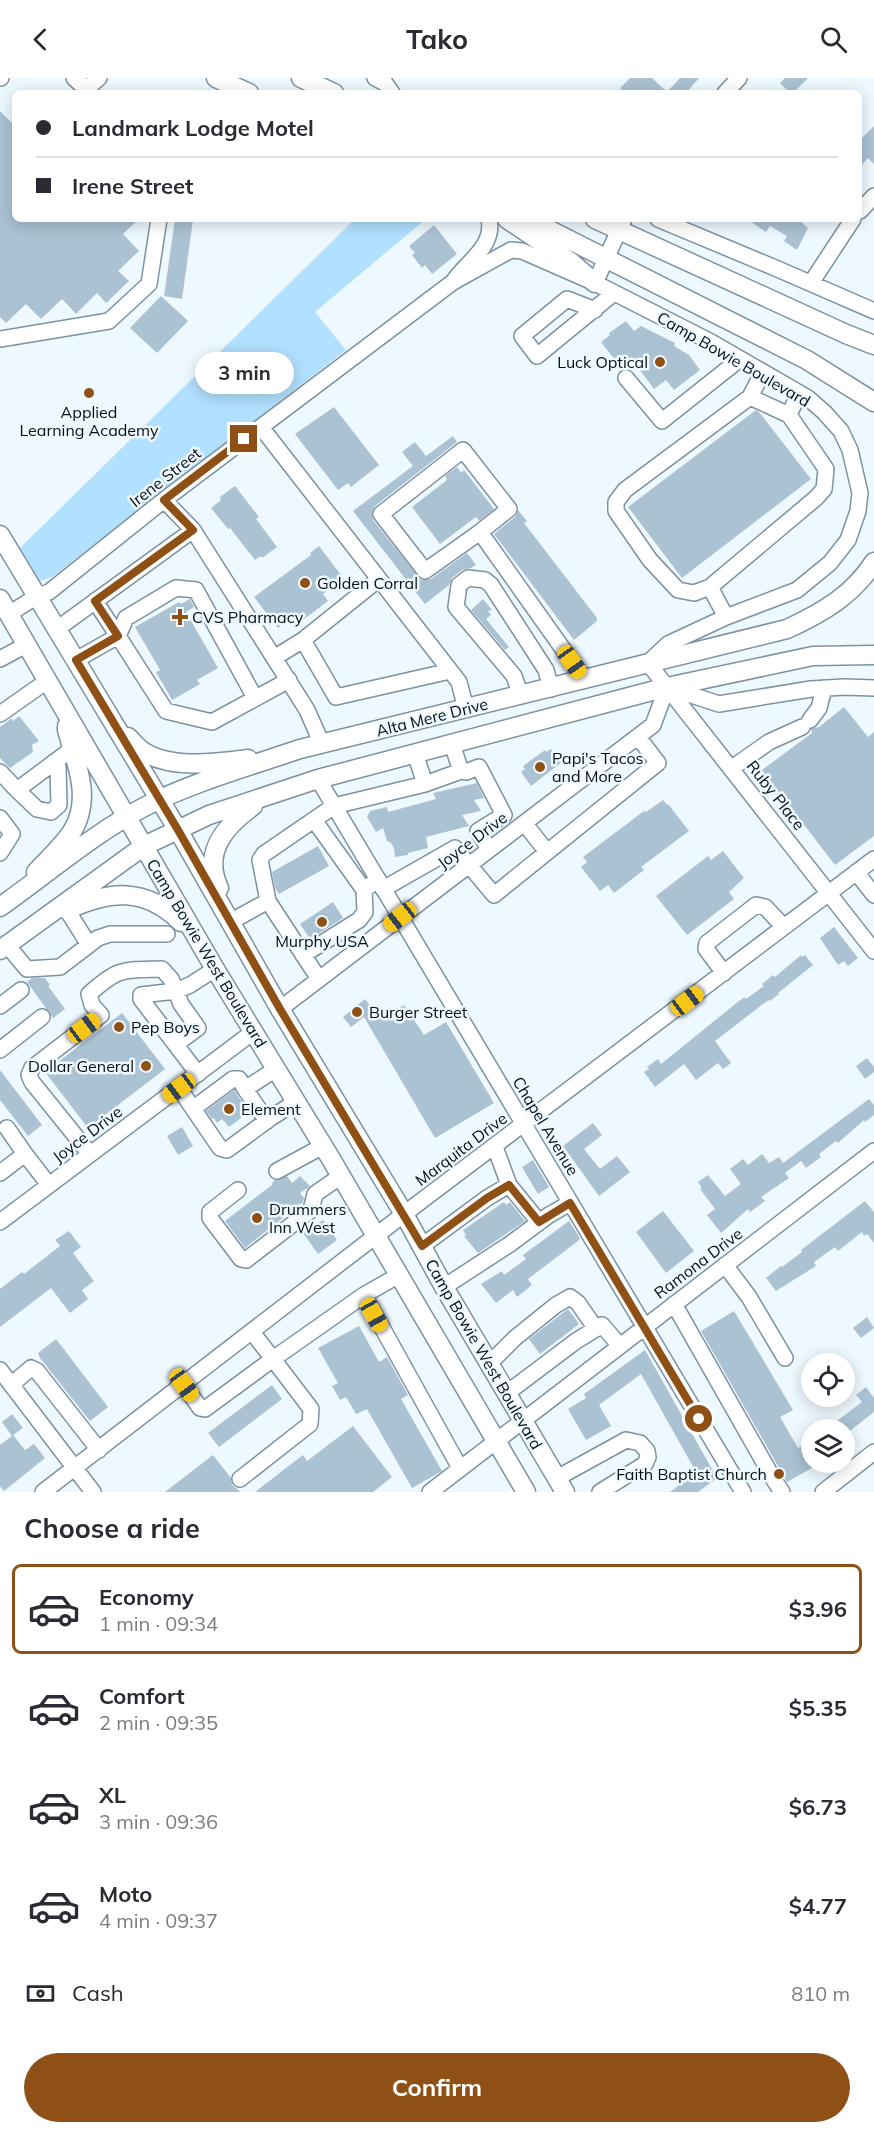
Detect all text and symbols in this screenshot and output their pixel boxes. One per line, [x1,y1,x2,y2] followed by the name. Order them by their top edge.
[406,22,468,56] text: Tako
[24,23,57,56] icon: back
[817,23,850,56] icon: search
[72,114,314,142] text: Landmark Lodge Motel
[72,172,193,200] text: Irene Street
[654,307,814,411] street label: Camp Bowie Boulevard
[194,352,294,394] callout: 3 min
[557,352,648,372] place label: Luck Optical
[653,355,667,369] marker: Luck Optical
[218,360,271,385] text: 3 min
[82,386,96,400] marker: Applied Learning Academy
[19,402,159,440] place label: Applied Learning Academy
[230,425,257,452] route end
[125,443,205,511] street label: Irene Street
[317,573,418,593] place label: Golden Corral
[298,576,312,590] marker: Golden Corral
[192,607,304,627] place label: CVS Pharmacy
[173,610,187,624] marker: CVS Pharmacy
[554,642,590,682] car
[374,693,490,741] street label: Alta Mere Drive
[552,748,644,786] place label: Papi's Tacos and More
[743,756,809,834] street label: Ruby Place
[533,760,547,774] marker: Papi's Tacos and More
[433,807,511,873] street label: Joyce Drive
[143,855,271,1051] street label: Camp Bowie West Boulevard
[380,899,420,935] car
[315,915,329,929] marker: Murphy USA
[275,931,369,951] place label: Murphy USA
[667,983,707,1019] car
[369,1002,468,1022] place label: Burger Street
[350,1005,364,1019] marker: Burger Street
[64,1010,104,1046] car
[131,1017,200,1037] place label: Pep Boys
[112,1020,126,1034] marker: Pep Boys
[28,1056,134,1076] place label: Dollar General
[139,1059,153,1073] marker: Dollar General
[159,1070,199,1106] car
[509,1073,583,1179] street label: Chapel Avenue
[241,1099,301,1119] place label: Element
[48,1101,126,1167] street label: Joyce Drive
[222,1102,236,1116] marker: Element
[411,1108,511,1190] street label: Marquita Drive
[269,1199,347,1237] place label: Drummers Inn West
[250,1211,264,1225] marker: Drummers Inn West
[650,1223,746,1303] street label: Ramona Drive
[421,1255,547,1453] street label: Camp Bowie West Boulevard
[357,1295,391,1335] car
[801,1353,855,1473] map controls
[801,1353,855,1407] button: locate
[166,1365,202,1405] car
[685,1405,712,1432] route start
[801,1419,855,1473] button: layers
[616,1464,767,1484] place label: Faith Baptist Church
[772,1467,786,1481] marker: Faith Baptist Church
[24,1511,200,1545] text: Choose a ride
[27,1582,81,1636] icon: car
[99,1583,194,1611] text: Economy
[789,1595,847,1623] text: $3.96
[99,1611,218,1636] text: 1 min · 09:34
[27,1681,81,1735] icon: car
[99,1682,185,1710] text: Comfort
[789,1694,847,1722] text: $5.35
[99,1710,218,1735] text: 2 min · 09:35
[27,1780,81,1834] icon: car
[99,1781,126,1809] text: XL
[789,1793,847,1821] text: $6.73
[99,1809,218,1834] text: 3 min · 09:36
[27,1879,81,1933] icon: car
[99,1880,152,1908] text: Moto
[789,1892,847,1920] text: $4.77
[99,1908,218,1933] text: 4 min · 09:37
[24,1977,57,2010] icon: cash
[72,1979,124,2007] text: Cash
[791,1981,850,2006] text: 810 m
[24,2053,850,2122] button: Confirm

